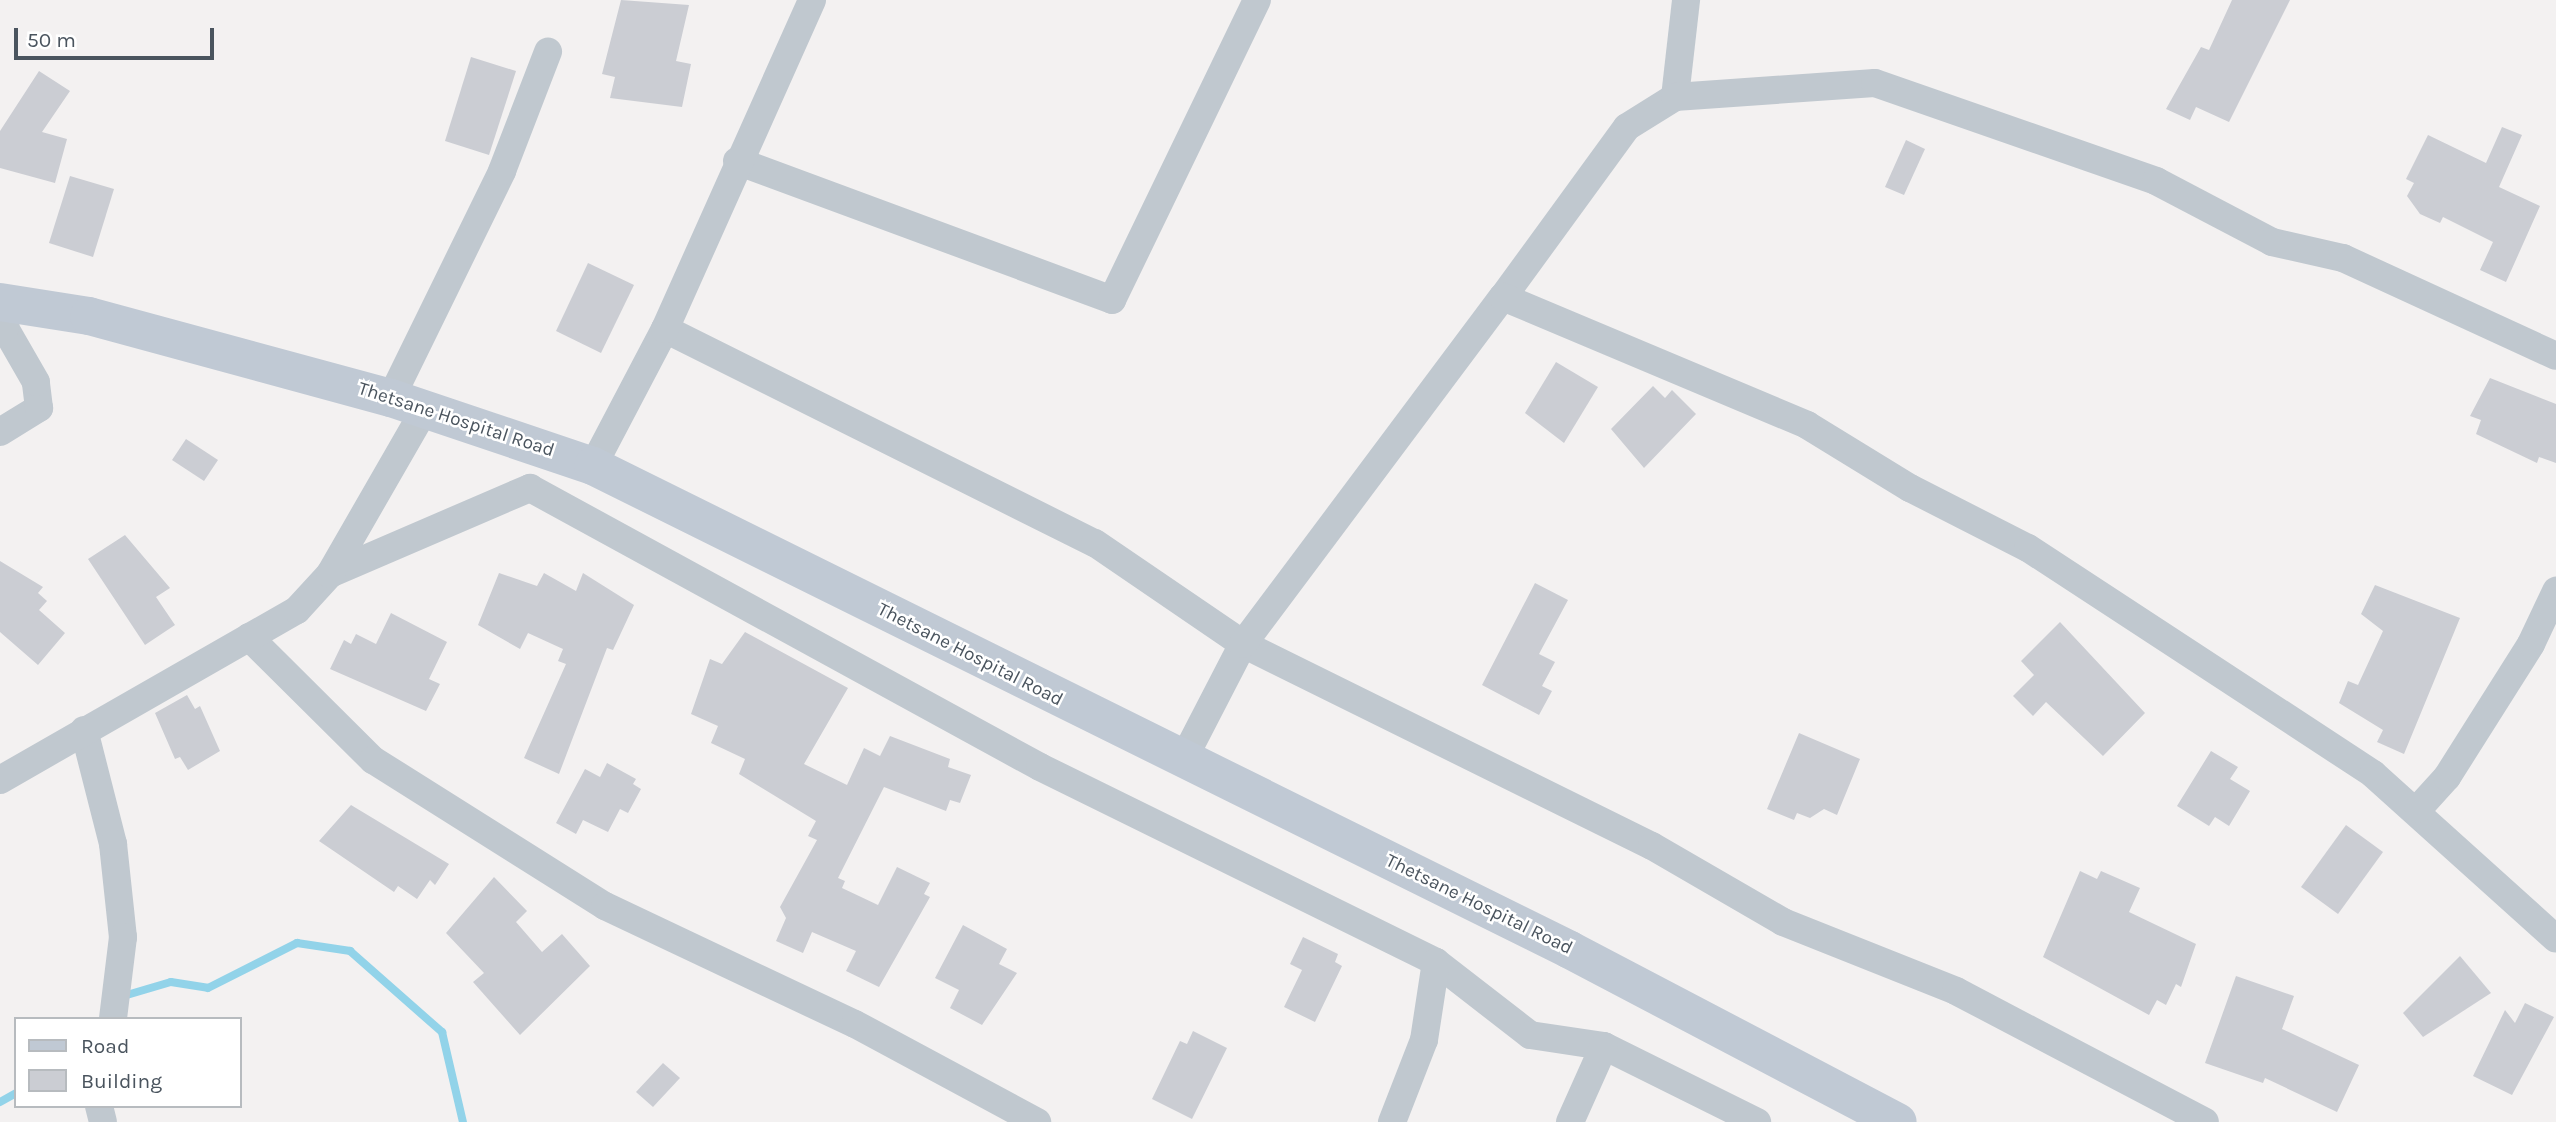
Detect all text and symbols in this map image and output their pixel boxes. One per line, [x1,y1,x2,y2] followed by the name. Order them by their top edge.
[18,14,217,58] scale bar
[27,28,76,52] text: 50 m
[355,377,557,463] street label: Thetsane Hospital Road
[873,598,1067,712] street label: Thetsane Hospital Road
[1382,850,1576,960] street label: Thetsane Hospital Road
[14,1017,242,1108] legend
[81,1034,129,1058] text: Road
[81,1069,162,1093] text: Building

